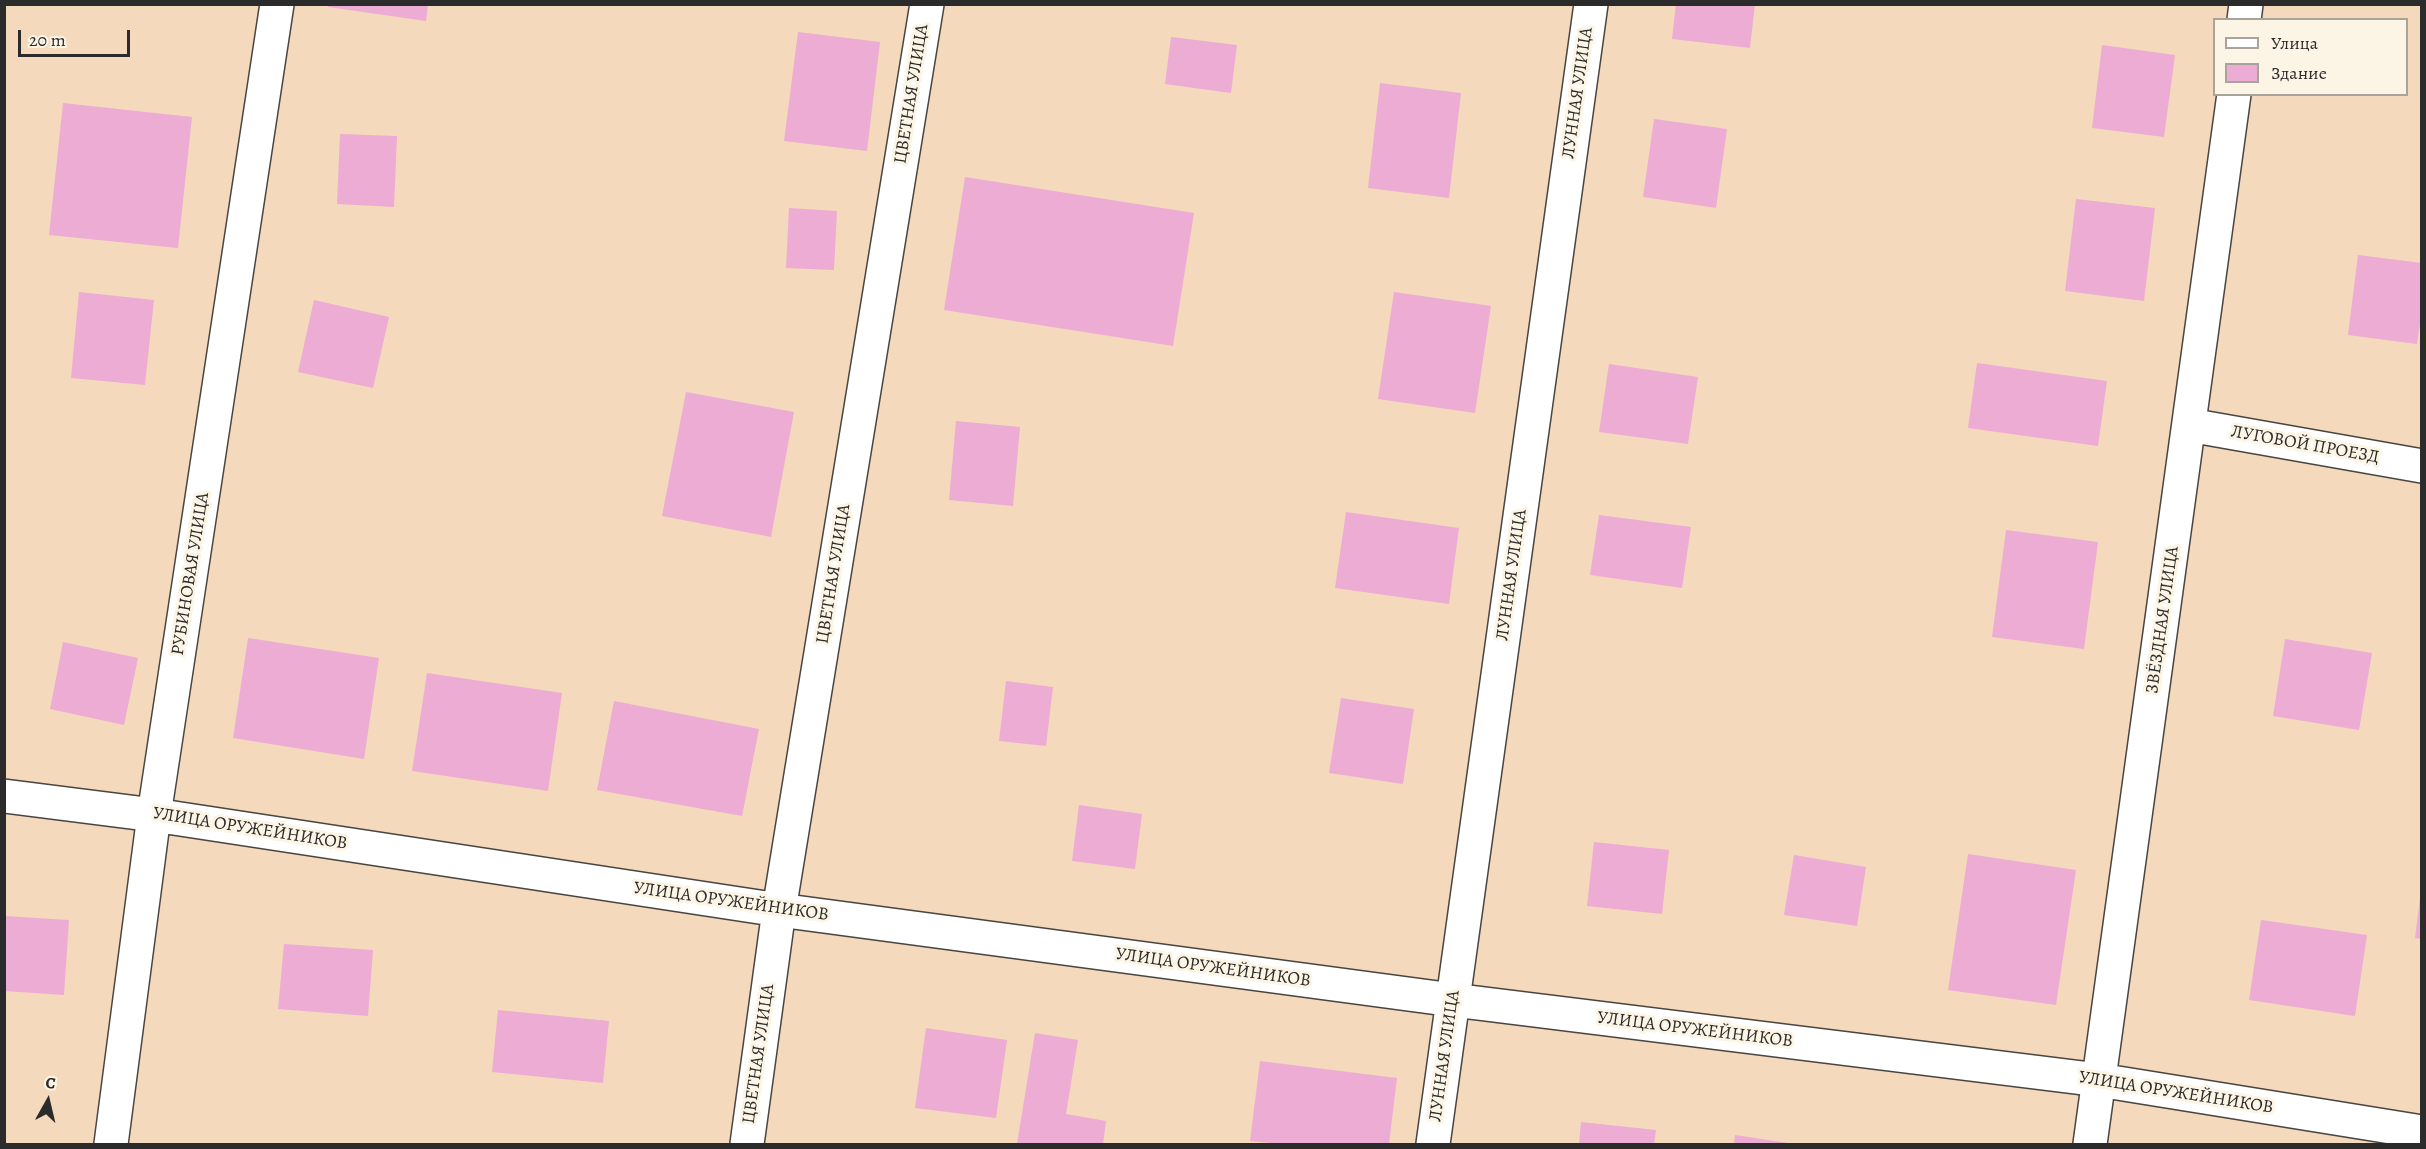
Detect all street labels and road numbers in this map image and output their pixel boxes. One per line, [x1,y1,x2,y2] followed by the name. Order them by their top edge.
[890,23,934,165] street label: ЦВЕТНАЯ УЛИЦА
[1558,26,1598,160] street label: ЛУННАЯ УЛИЦА
[2229,421,2381,469] street label: ЛУГОВОЙ ПРОЕЗД
[167,491,215,657] street label: РУБИНОВАЯ УЛИЦА
[812,503,856,645] street label: ЦВЕТНАЯ УЛИЦА
[1492,508,1532,642] street label: ЛУННАЯ УЛИЦА
[2142,545,2184,695] street label: ЗВЁЗДНАЯ УЛИЦА
[151,803,349,855] street label: УЛИЦА ОРУЖЕЙНИКОВ
[632,878,830,926] street label: УЛИЦА ОРУЖЕЙНИКОВ
[1114,944,1312,992] street label: УЛИЦА ОРУЖЕЙНИКОВ
[739,983,779,1125] street label: ЦВЕТНАЯ УЛИЦА
[1425,989,1465,1123] street label: ЛУННАЯ УЛИЦА
[1596,1007,1794,1053] street label: УЛИЦА ОРУЖЕЙНИКОВ
[2077,1067,2275,1119] street label: УЛИЦА ОРУЖЕЙНИКОВ

